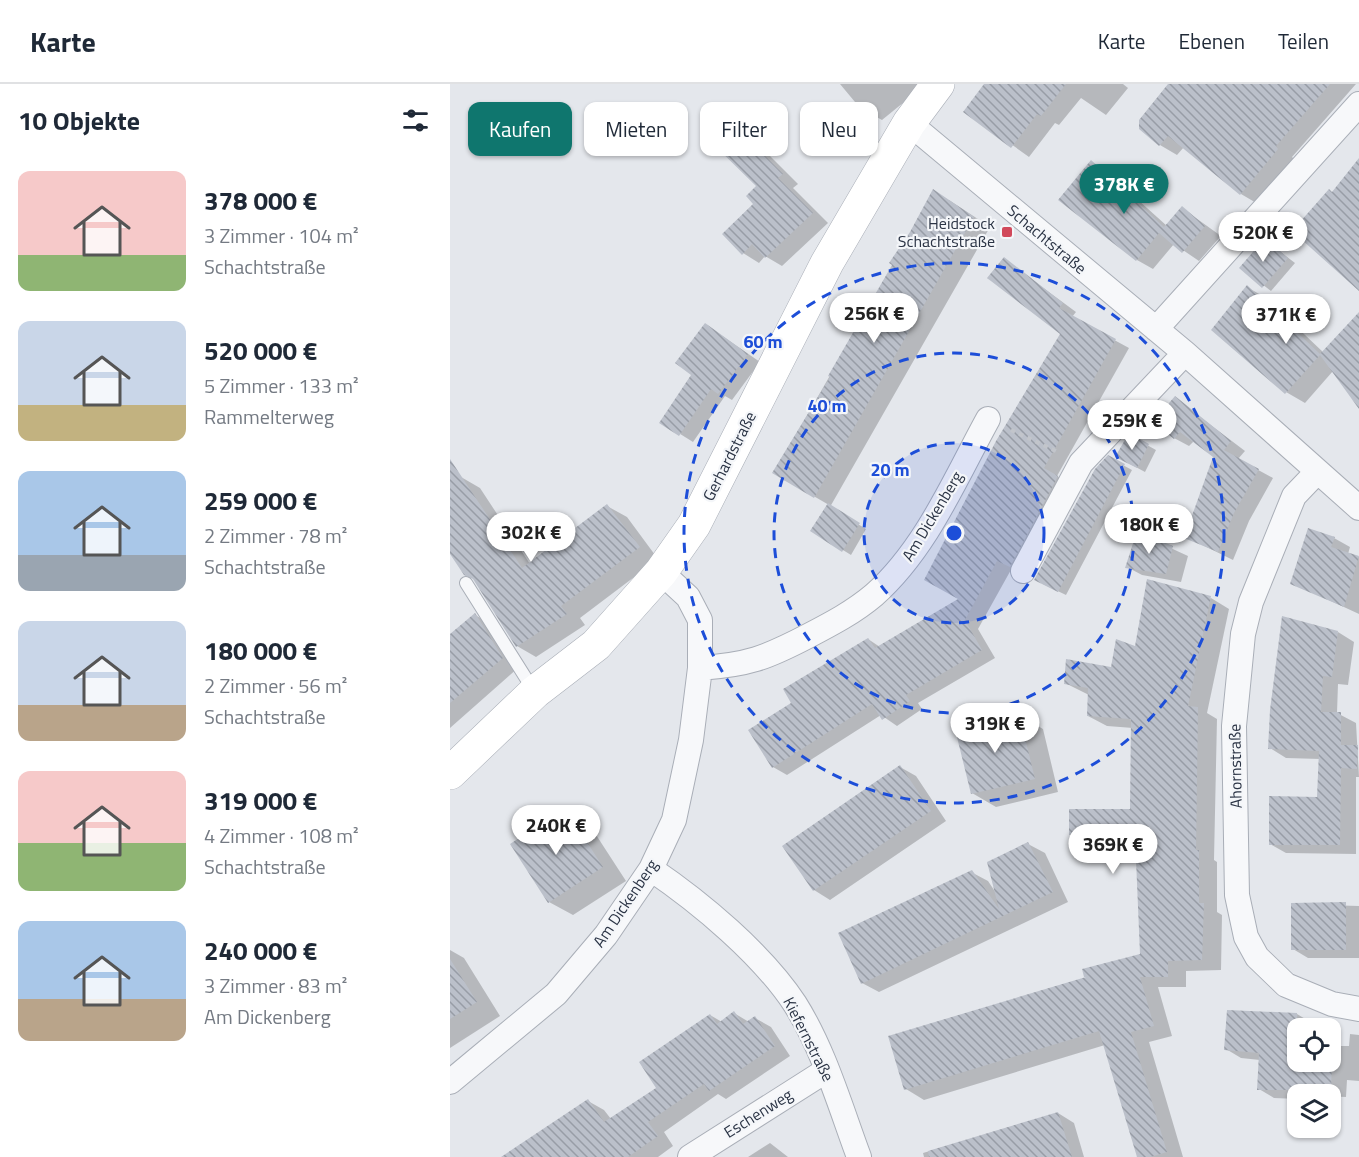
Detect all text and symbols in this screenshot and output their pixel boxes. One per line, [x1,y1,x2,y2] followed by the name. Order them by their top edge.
[30,20,96,63] text: Karte
[1098,25,1145,57] text: Karte
[1178,25,1245,57] text: Ebenen
[1278,25,1329,57] text: Teilen
[18,101,140,140] text: 10 Objekte
[468,102,572,156] chip: Kaufen
[584,102,688,156] chip: Mieten
[700,102,788,156] chip: Filter
[800,102,878,156] chip: Neu
[399,104,432,137] icon: filters
[1075,164,1173,215] pin: 378K €
[1093,168,1155,199] text: 378K €
[204,181,317,220] text: 378 000 €
[66,195,138,267] icon: home
[1002,199,1092,279] street label: Schachtstraße
[898,211,995,253] place label: Heidstock Schachtstraße
[1214,212,1312,263] pin: 520K €
[1232,216,1294,247] text: 520K €
[204,220,359,251] text: 3 Zimmer · 104 m²
[1000,225,1014,239] marker: Heidstock Schachtstraße
[204,251,326,282] text: Schachtstraße
[825,293,923,344] pin: 256K €
[1237,294,1335,345] pin: 371K €
[843,297,905,328] text: 256K €
[1255,298,1317,329] text: 371K €
[743,328,783,355] text: 60 m
[204,331,317,370] text: 520 000 €
[66,345,138,417] icon: home
[204,370,359,401] text: 5 Zimmer · 133 m²
[807,392,847,419] text: 40 m
[1083,400,1181,451] pin: 259K €
[204,401,334,432] text: Rammelterweg
[1101,404,1163,435] text: 259K €
[696,407,762,505] street label: Gerhardstraße
[870,456,910,483] text: 20 m
[896,466,968,566] street label: Am Dickenberg
[204,481,317,520] text: 259 000 €
[66,495,138,567] icon: home
[1100,504,1198,555] pin: 180K €
[1118,508,1180,539] text: 180K €
[482,512,580,563] pin: 302K €
[500,516,562,547] text: 302K €
[204,520,347,551] text: 2 Zimmer · 78 m²
[944,523,964,543] centre of rings
[204,551,326,582] text: Schachtstraße
[204,631,317,670] text: 180 000 €
[66,645,138,717] icon: home
[204,670,347,701] text: 2 Zimmer · 56 m²
[204,701,326,732] text: Schachtstraße
[946,703,1044,754] pin: 319K €
[964,707,1026,738] text: 319K €
[1222,724,1248,808] street label: Ahornstraße
[204,781,317,820] text: 319 000 €
[66,795,138,867] icon: home
[507,805,605,856] pin: 240K €
[525,809,587,840] text: 240K €
[204,820,359,851] text: 4 Zimmer · 108 m²
[1064,824,1162,875] pin: 369K €
[1082,828,1144,859] text: 369K €
[204,851,326,882] text: Schachtstraße
[587,854,663,952] street label: Am Dickenberg
[204,931,317,970] text: 240 000 €
[66,945,138,1017] icon: home
[204,970,347,1001] text: 3 Zimmer · 83 m²
[777,993,841,1085] street label: Kiefernstraße
[204,1001,331,1032] text: Am Dickenberg
[1287,1018,1341,1138] map controls
[1287,1018,1341,1072] button: locate
[719,1082,797,1144] street label: Eschenweg
[1287,1084,1341,1138] button: layers

